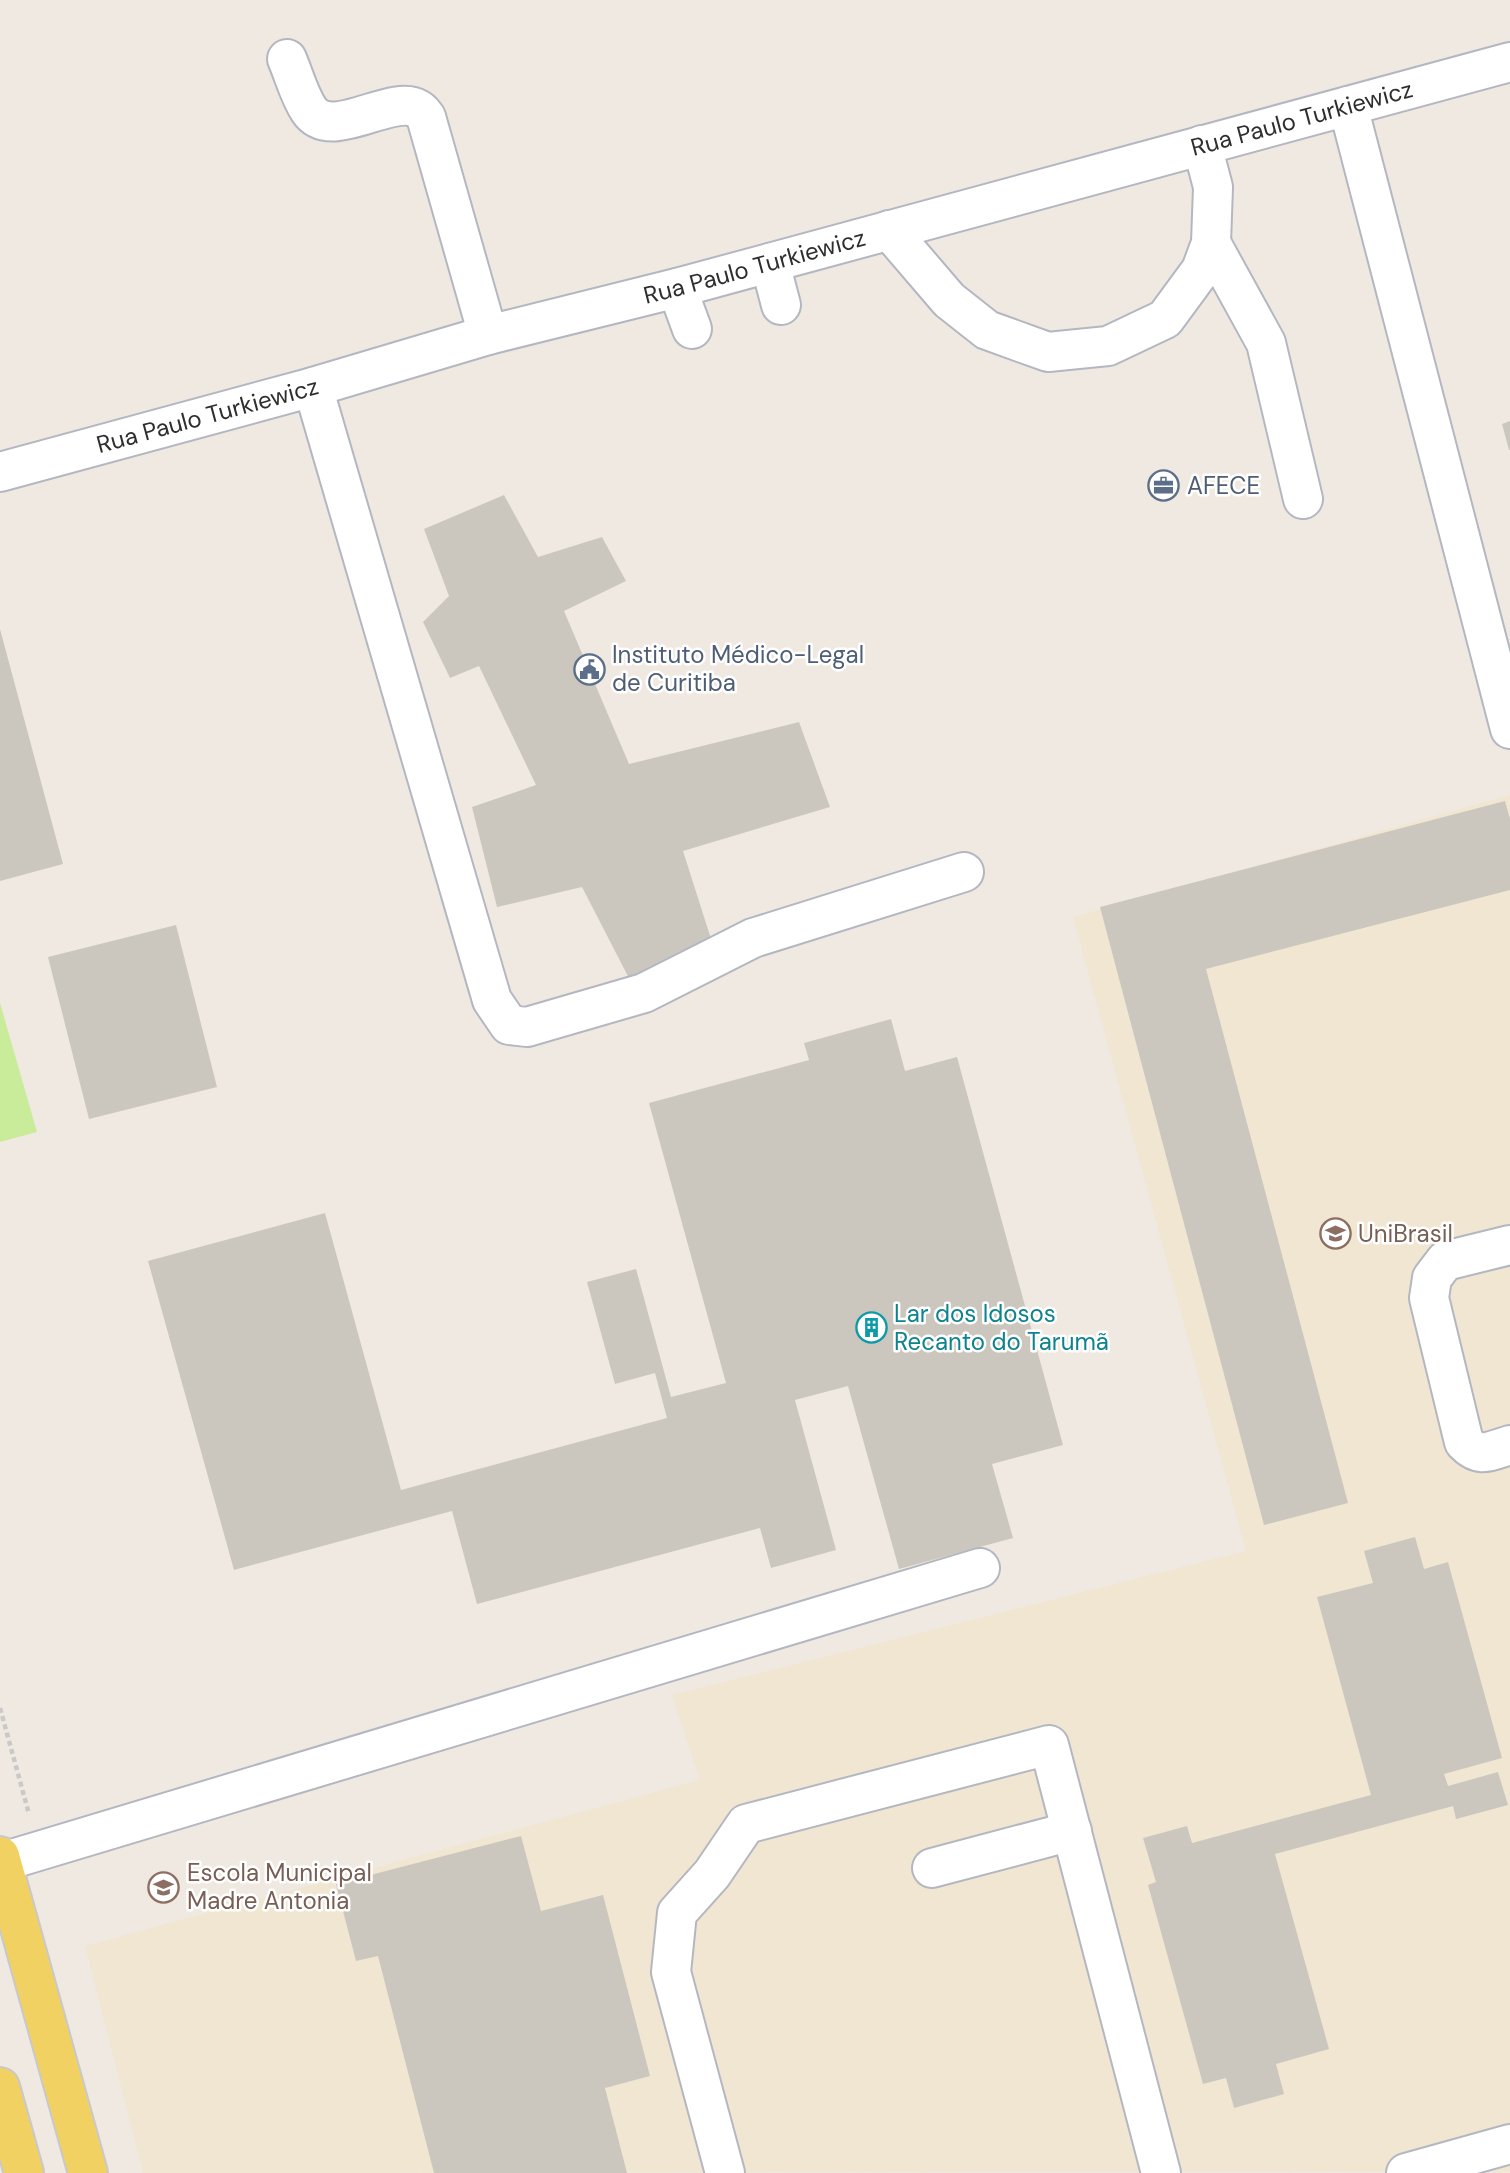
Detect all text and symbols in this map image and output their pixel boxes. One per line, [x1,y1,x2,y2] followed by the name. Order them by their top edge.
[1187,73,1416,163] street label: Rua Paulo Turkiewicz
[640,222,869,311] street label: Rua Paulo Turkiewicz
[93,370,322,460] street label: Rua Paulo Turkiewicz
[1147,469,1181,503] office icon: AFECE
[1187,470,1260,501] place label: AFECE
[612,639,864,698] place label: Instituto Médico-Legal de Curitiba
[572,652,606,686] public building icon: Instituto Médico-Legal de Curitiba
[1318,1217,1352,1251] school or university icon: UniBrasil
[1358,1218,1453,1249] place label: UniBrasil
[894,1298,1109,1357] place label: Lar dos Idosos Recanto do Tarumã
[854,1311,888,1345] building icon: Lar dos Idosos Recanto do Tarumã
[187,1857,372,1916] place label: Escola Municipal Madre Antonia
[147,1870,181,1904] school or university icon: Escola Municipal Madre Antonia

